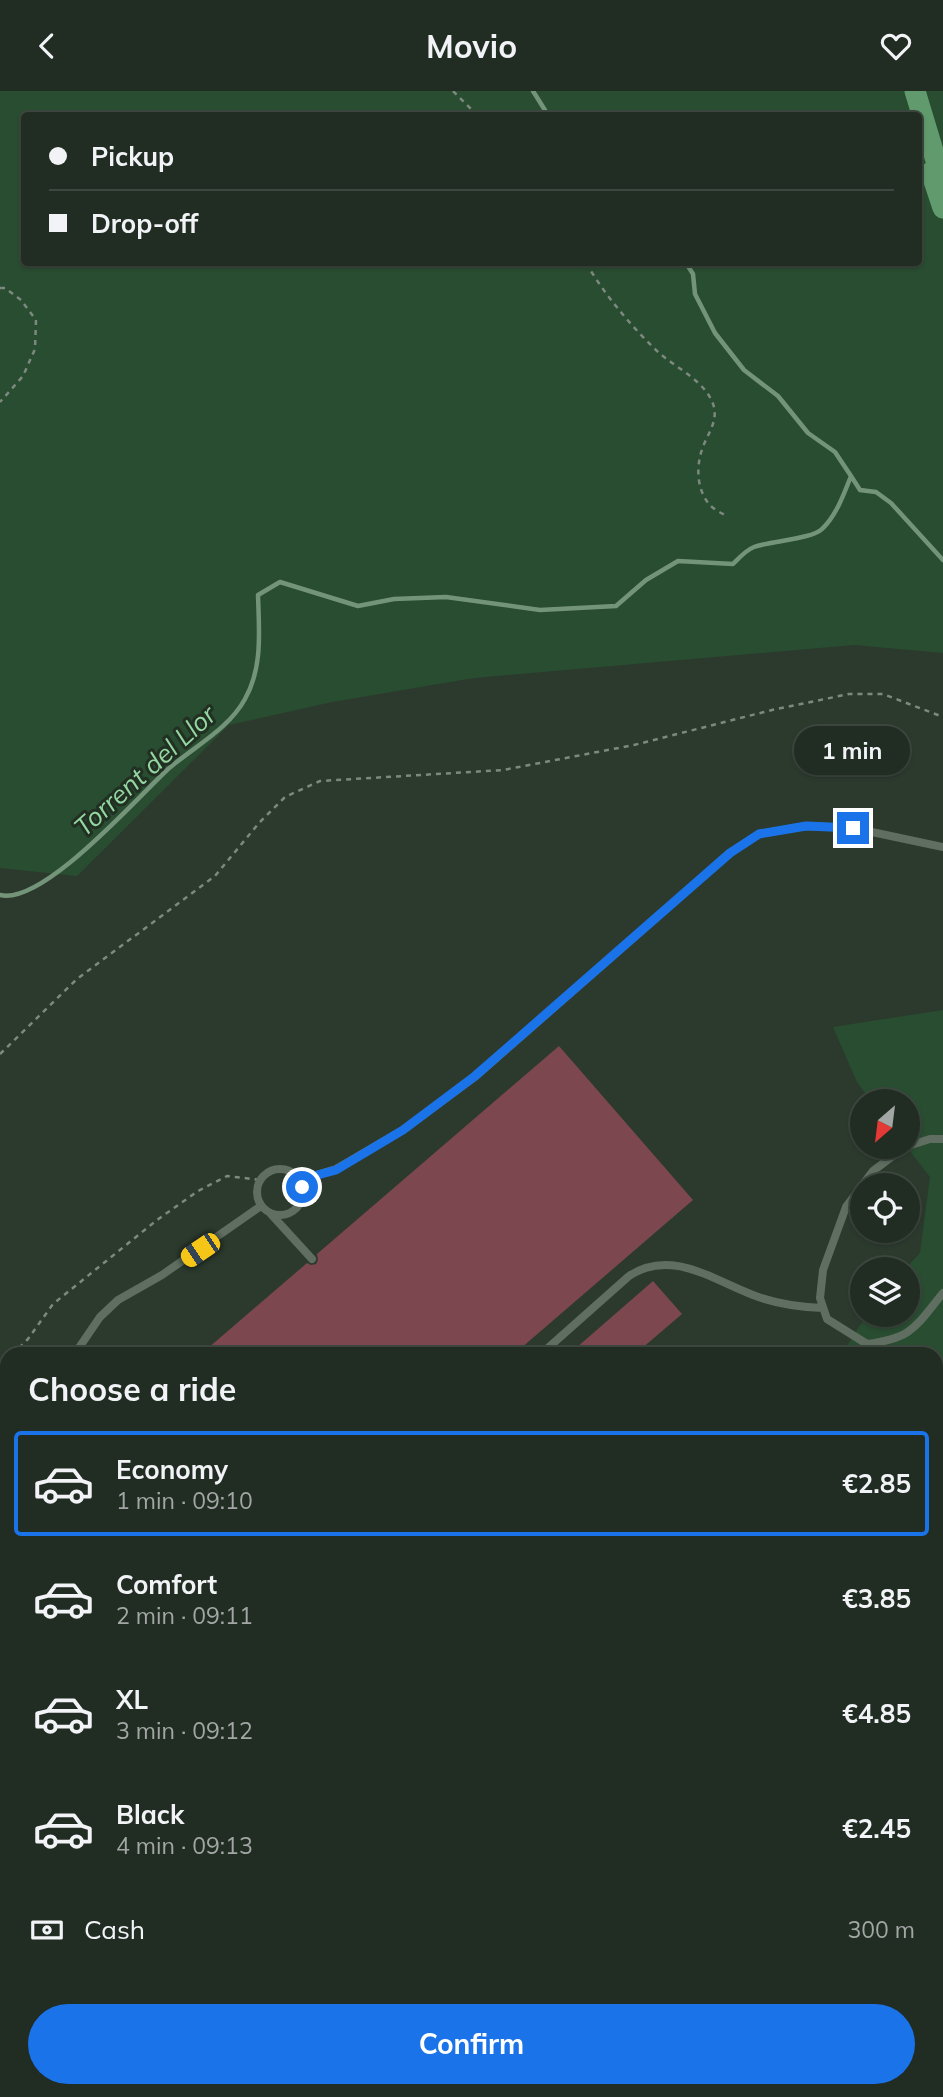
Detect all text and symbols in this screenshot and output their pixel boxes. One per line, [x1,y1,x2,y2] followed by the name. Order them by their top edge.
[426,26,517,66] text: Movio
[28,27,66,65] icon: back
[877,27,915,65] icon: heart
[91,140,174,173] text: Pickup
[91,207,198,240] text: Drop-off
[67,697,224,843] water label: Torrent del Llor
[795,727,911,775] callout: 1 min
[822,736,882,765] text: 1 min
[837,812,869,844] route end
[850,1089,920,1159] north arrow
[850,1089,920,1327] map controls
[286,1171,318,1203] route start
[850,1173,920,1243] button: locate
[177,1230,224,1270] car
[850,1257,920,1327] button: layers
[28,1369,236,1409] text: Choose a ride
[32,1452,95,1515] icon: car
[116,1453,228,1486] text: Economy
[842,1467,911,1500] text: €2.85
[116,1486,253,1515] text: 1 min · 09:10
[32,1567,95,1630] icon: car
[116,1568,217,1601] text: Comfort
[842,1582,911,1615] text: €3.85
[116,1601,253,1630] text: 2 min · 09:11
[32,1682,95,1745] icon: car
[116,1683,148,1716] text: XL
[842,1697,911,1730] text: €4.85
[116,1716,253,1745] text: 3 min · 09:12
[32,1797,95,1860] icon: car
[116,1798,184,1831] text: Black
[842,1812,911,1845] text: €2.45
[116,1831,253,1860] text: 4 min · 09:13
[28,1911,66,1949] icon: cash
[84,1913,145,1946] text: Cash
[847,1915,915,1944] text: 300 m
[28,2004,915,2084] button: Confirm

